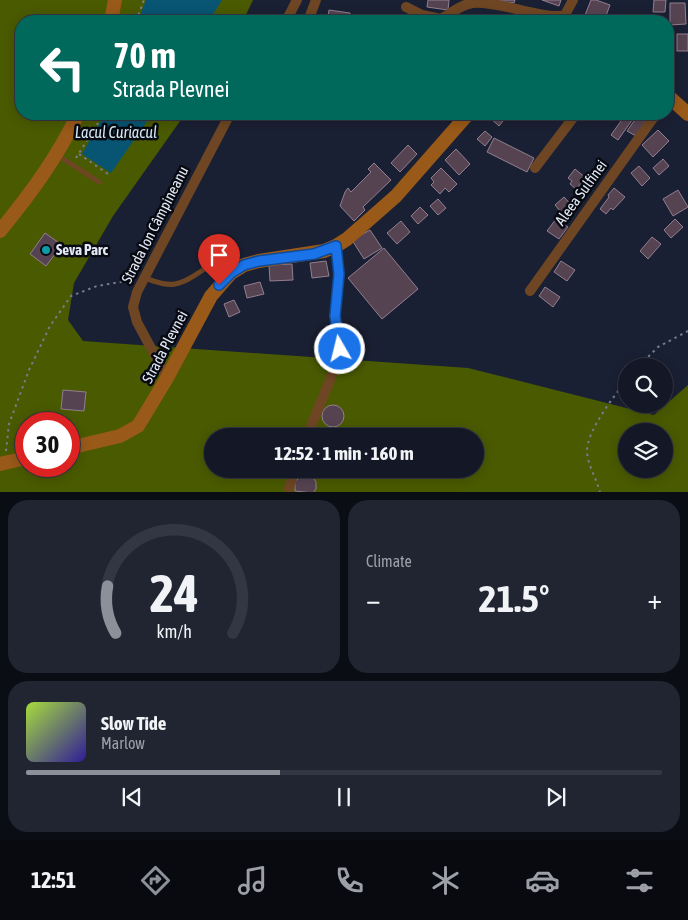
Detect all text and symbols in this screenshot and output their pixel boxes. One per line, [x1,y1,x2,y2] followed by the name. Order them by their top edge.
[30,35,95,100] icon: left
[113,35,176,75] text: 70 m
[113,76,229,102] text: Strada Plevnei
[75,123,157,141] water label: Lacul Curiacul
[551,157,610,229] street label: Aleea Sulfinei
[118,164,191,286] street label: Strada Ion Câmpineanu
[198,234,240,285] pin
[56,241,108,258] place label: Seva Parc
[205,241,233,269] icon: arrive
[40,244,52,256] marker: Seva Parc
[138,308,191,386] street label: Strada Plevnei
[313,322,365,374] position arrow
[618,358,673,478] map controls
[618,358,673,413] button: search
[15,412,80,477] speed limit sign: 30
[618,423,673,478] button: layers
[274,442,414,464] text: 12:52 · 1 min · 160 m
[366,552,412,570] text: Climate
[150,563,198,623] text: 24
[479,577,549,620] text: 21.5°
[366,583,381,615] text: −
[647,583,662,615] text: +
[156,621,192,642] text: km/h
[101,712,166,734] text: Slow Tide
[101,734,145,752] text: Marlow
[118,783,146,811] icon: previous
[330,783,358,811] icon: pause
[542,783,570,811] icon: next
[138,863,173,898] icon: directions
[235,863,270,898] icon: music
[332,863,367,898] icon: phone
[428,863,463,898] icon: climate
[525,863,560,898] icon: car
[622,863,657,898] icon: filters
[31,867,76,893] text: 12:51

